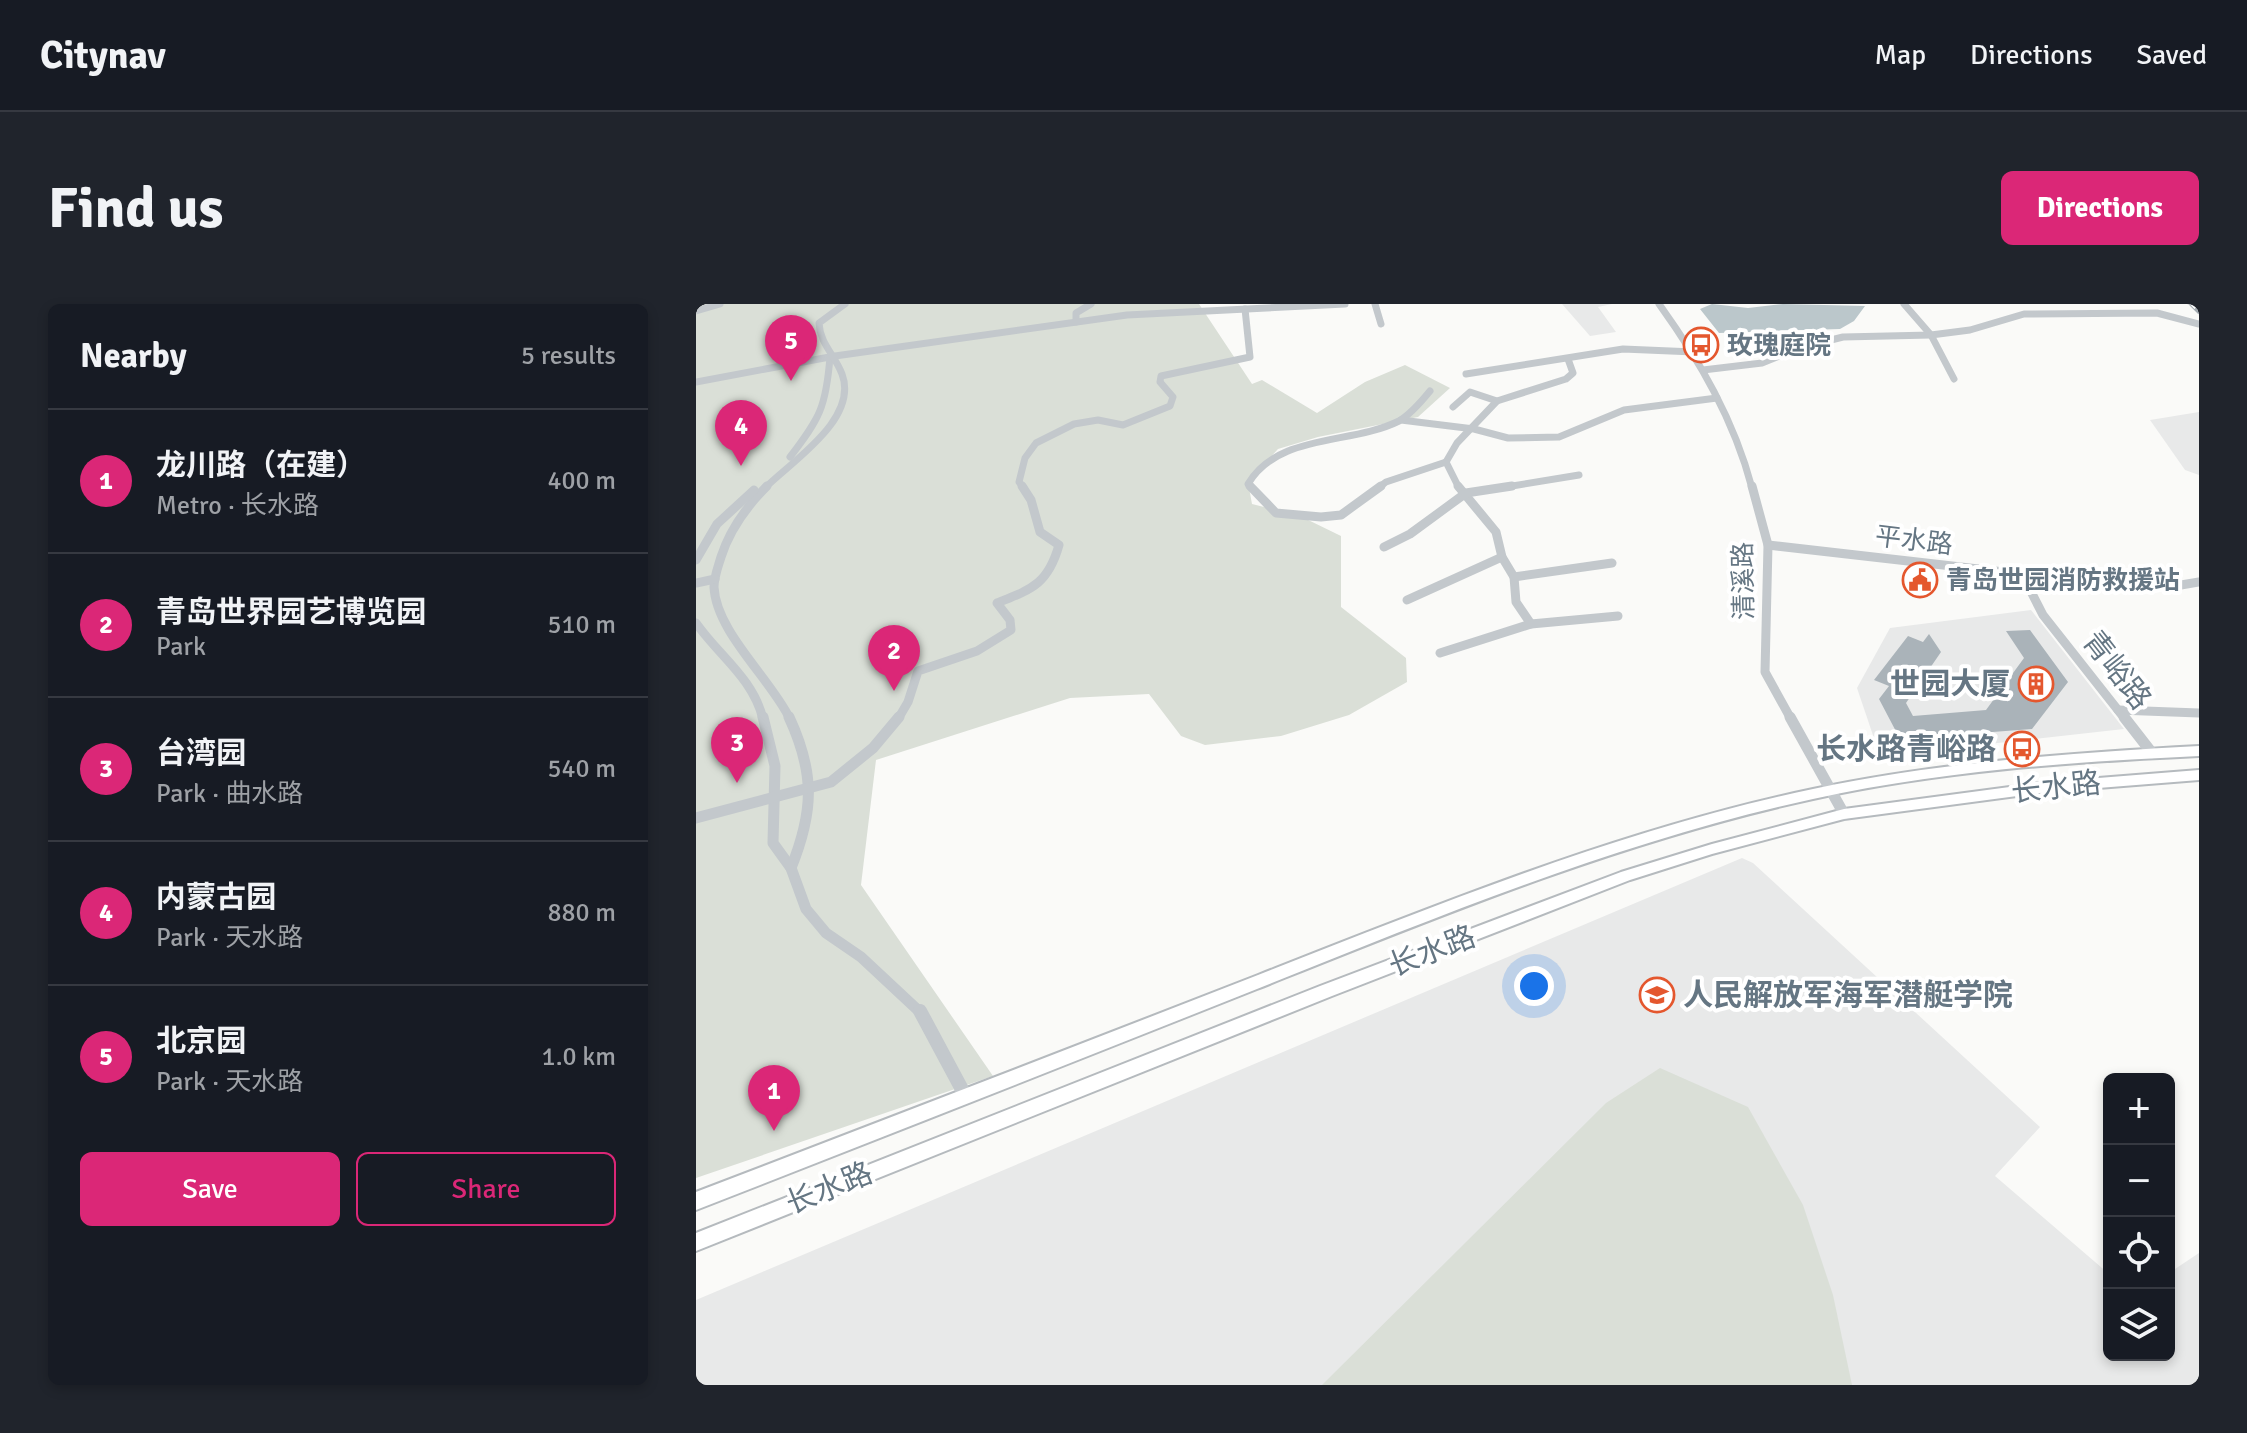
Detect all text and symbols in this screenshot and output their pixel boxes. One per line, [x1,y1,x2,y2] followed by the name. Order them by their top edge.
[40,32,166,79] text: Citynav
[1874,38,1926,72] text: Map
[1970,38,2092,72] text: Directions
[2136,38,2207,72] text: Saved
[2001,171,2199,245] button: Directions
[48,174,223,243] text: Find us
[765,315,817,381] pin: 5
[1682,326,1720,364] bus stop icon: 玫瑰庭院
[1727,330,1831,362] place label: 玫瑰庭院
[80,335,187,377] text: Nearby
[521,340,616,372] text: 5 results
[715,400,767,466] pin: 4
[156,447,366,484] text: 龙川路（在建）
[99,465,113,497] text: 1
[547,465,616,497] text: 400 m
[156,490,319,522] text: Metro · 长水路
[1873,520,1955,562] street label: 平水路
[1727,542,1761,620] street label: 清溪路
[1901,561,1939,599] public building icon: 青岛世园消防救援站
[1946,565,2180,597] place label: 青岛世园消防救援站
[156,594,426,631] text: 青岛世界园艺博览园
[99,609,113,641] text: 2
[547,609,616,641] text: 510 m
[2074,623,2159,717] street label: 青峪路
[868,625,920,691] pin: 2
[156,631,206,663] text: Park
[2017,665,2055,703] building icon: 世园大厦
[1890,666,2010,703] place label: 世园大厦
[711,717,763,783] pin: 3
[2003,730,2041,768] bus stop icon: 长水路青峪路
[1816,731,1996,768] place label: 长水路青峪路
[156,735,246,772] text: 台湾园
[99,753,113,785] text: 3
[547,753,616,785] text: 540 m
[2009,764,2103,811] street label: 长水路
[156,778,303,810] text: Park · 曲水路
[156,879,276,916] text: 内蒙古园
[99,897,113,929] text: 4
[547,897,616,929] text: 880 m
[1384,918,1481,985] street label: 长水路
[156,922,303,954] text: Park · 天水路
[1514,966,1554,1006] your location
[1638,976,1676,1014] school or university icon: 人民解放军海军潜艇学院
[1683,977,2013,1014] place label: 人民解放军海军潜艇学院
[156,1023,246,1060] text: 北京园
[99,1041,113,1073] text: 5
[542,1041,616,1073] text: 1.0 km
[748,1065,800,1131] pin: 1
[156,1066,303,1098] text: Park · 天水路
[2103,1073,2175,1361] map controls
[2103,1073,2175,1145] button: +
[2103,1145,2175,1217] button: −
[80,1152,340,1226] button: Save
[356,1152,616,1226] button: Share
[781,1154,878,1222] street label: 长水路
[2103,1217,2175,1289] button: locate
[2103,1289,2175,1361] button: layers

